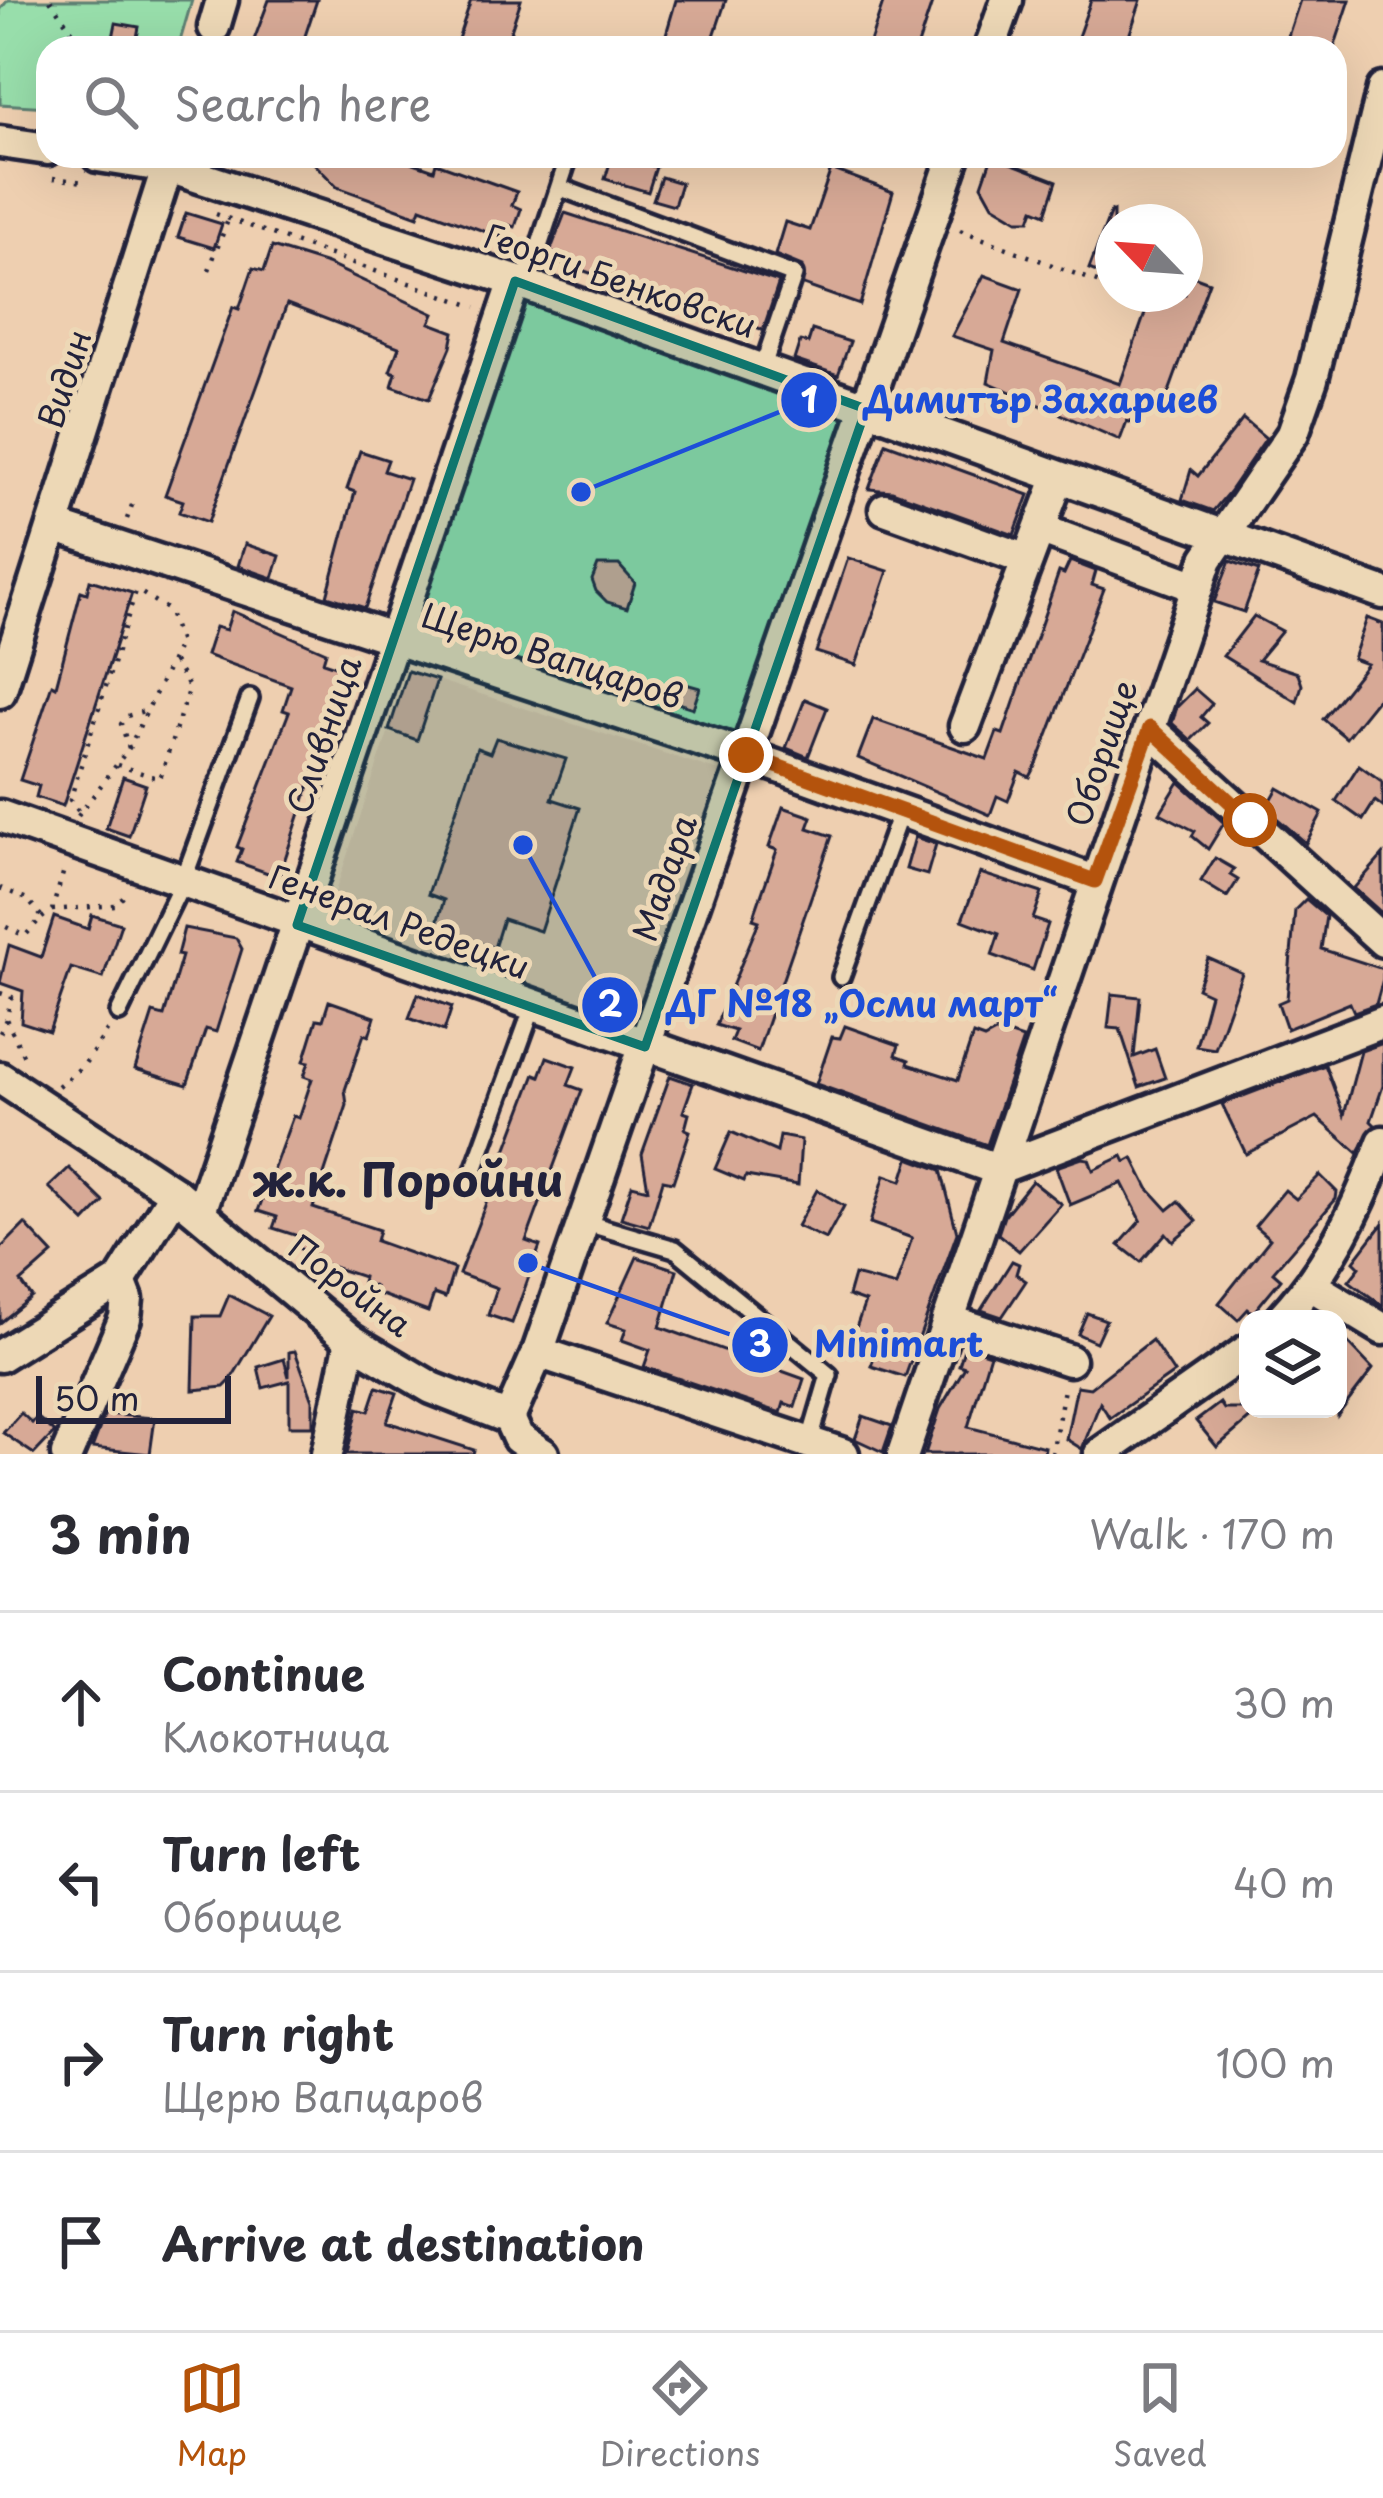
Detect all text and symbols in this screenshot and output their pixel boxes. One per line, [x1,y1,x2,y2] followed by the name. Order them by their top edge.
[36,36,1347,168] search box
[174,68,431,136] text: Search here
[78,69,144,135] icon: search
[1095,204,1203,312] north arrow
[478,209,763,349] street label: Георги Бенковски
[24,323,102,434] street label: Видин
[779,364,1243,436] callout: Димитър Захариев
[800,371,818,425] text: 1
[862,371,1218,425] text: Димитър Захариев
[416,588,690,720] street label: Щерю Вапцаров
[272,648,373,820] street label: Сливница
[1052,672,1149,833] street label: Оборище
[719,728,773,782] route end
[1223,793,1277,847] route start
[618,807,708,947] street label: Мадара
[262,850,537,990] street label: Генерал Редецки
[580,969,1083,1041] callout: ДГ №18 „Осми март“
[597,975,623,1029] text: 2
[664,975,1058,1029] text: ДГ №18 „Осми март“
[252,1144,564,1212] district label: ж.к. Поройни
[279,1221,424,1348] street label: Поройна
[730,1309,1008,1381] callout: Minimart
[1239,1310,1347,1418] map controls
[1239,1310,1347,1418] button: layers
[748,1315,772,1369] text: 3
[814,1315,984,1369] text: Minimart
[36,1370,231,1423] scale bar
[54,1372,140,1422] text: 50 m
[48,1494,192,1571] text: 3 min
[1089,1503,1335,1562] text: Walk · 170 m
[162,1638,365,1706] text: Continue
[48,1669,114,1735] icon: ahead
[1232,1672,1335,1731] text: 30 m
[162,1706,389,1765] text: Клокотница
[162,1818,361,1886] text: Turn left
[48,1849,114,1915] icon: left
[1233,1852,1335,1911] text: 40 m
[162,1886,343,1945] text: Оборище
[162,1998,394,2066] text: Turn right
[48,2029,114,2095] icon: right
[1216,2032,1335,2091] text: 100 m
[162,2066,483,2125] text: Щерю Вапцаров
[162,2208,645,2276] text: Arrive at destination
[48,2209,114,2275] icon: arrive
[176,2355,247,2477] tab: Map
[600,2355,760,2477] tab: Directions
[1113,2355,1207,2477] tab: Saved

